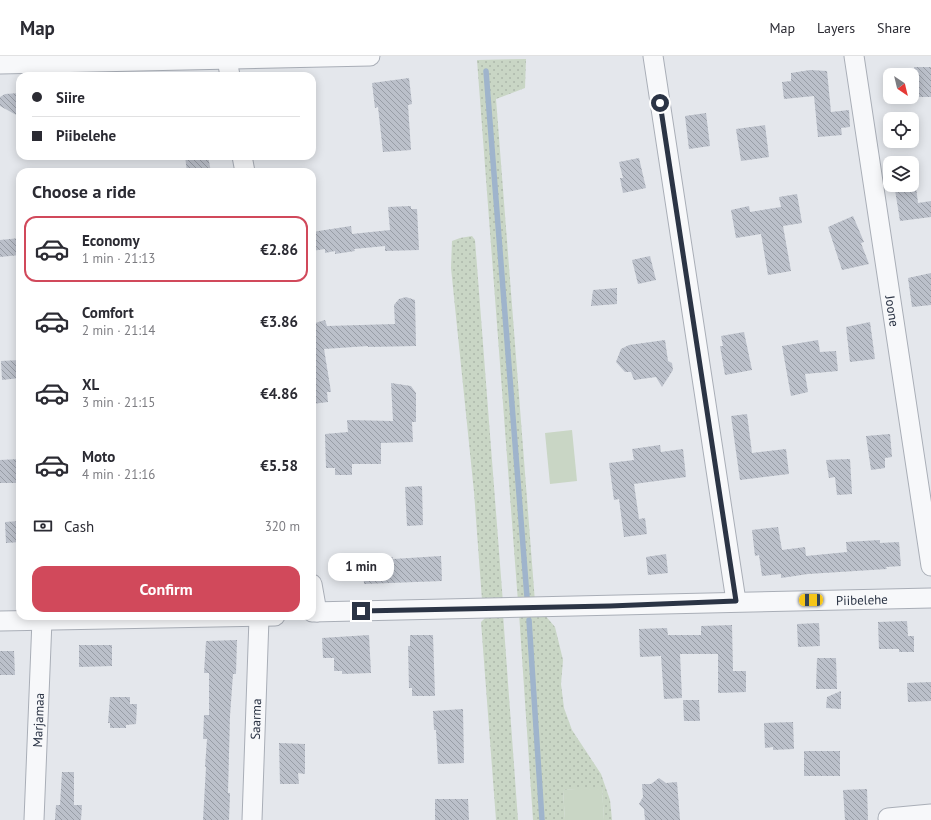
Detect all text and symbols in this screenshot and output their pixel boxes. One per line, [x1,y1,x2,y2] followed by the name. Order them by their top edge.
[20,16,55,40] text: Map
[769,19,795,37] text: Map
[817,19,855,37] text: Layers
[877,19,911,37] text: Share
[883,68,919,104] north arrow
[883,68,919,192] map controls
[56,88,85,107] text: Siire
[651,94,669,112] route start
[883,112,919,148] button: locate
[56,126,116,145] text: Piibelehe
[883,156,919,192] button: layers
[32,180,136,203] text: Choose a ride
[34,231,70,267] icon: car
[82,231,140,250] text: Economy
[260,240,298,259] text: €2.86
[82,250,155,267] text: 1 min · 21:13
[881,293,903,328] street label: Joone
[34,303,70,339] icon: car
[82,303,134,322] text: Comfort
[260,312,298,331] text: €3.86
[82,322,155,339] text: 2 min · 21:14
[34,375,70,411] icon: car
[82,375,99,394] text: XL
[260,384,298,403] text: €4.86
[82,394,155,411] text: 3 min · 21:15
[34,447,70,483] icon: car
[82,447,115,466] text: Moto
[260,456,298,475] text: €5.58
[82,466,155,483] text: 4 min · 21:16
[32,515,54,537] icon: cash
[64,517,94,536] text: Cash
[265,518,300,535] text: 320 m
[328,553,394,581] callout: 1 min
[345,558,377,575] text: 1 min
[32,566,300,612] button: Confirm
[836,591,888,609] street label: Piibelehe
[799,594,823,606] car
[352,602,370,620] route end
[29,692,48,748] street label: Marjamaa
[247,698,265,740] street label: Saarma

